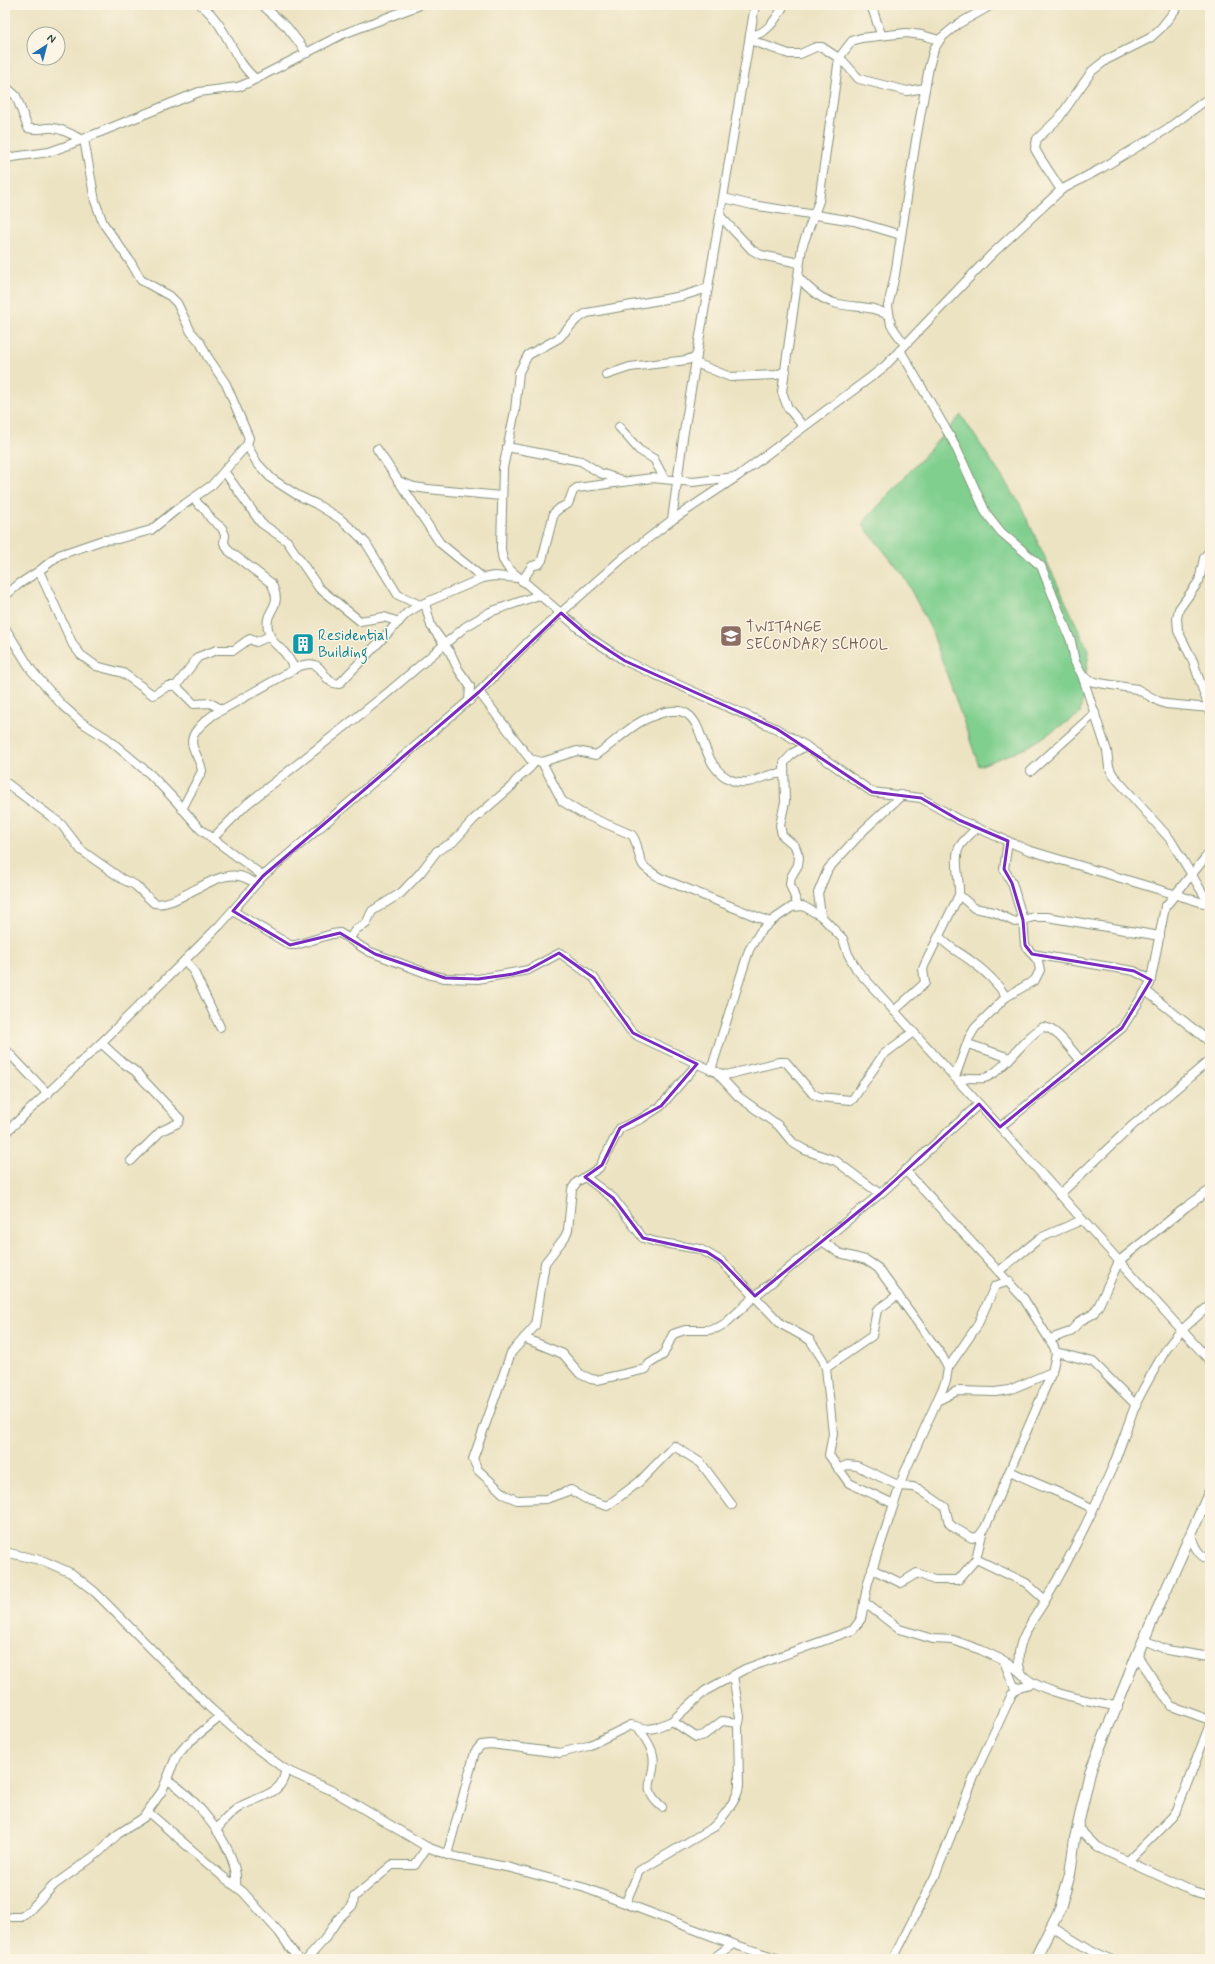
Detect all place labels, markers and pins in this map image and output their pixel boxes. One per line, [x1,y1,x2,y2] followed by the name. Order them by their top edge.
[746,618,889,655] place label: TWITANGE SECONDARY SCHOOL
[718,623,744,649] school or university icon: TWITANGE SECONDARY SCHOOL
[318,626,389,664] place label: Residential Building
[290,631,316,657] building icon: Residential Building

